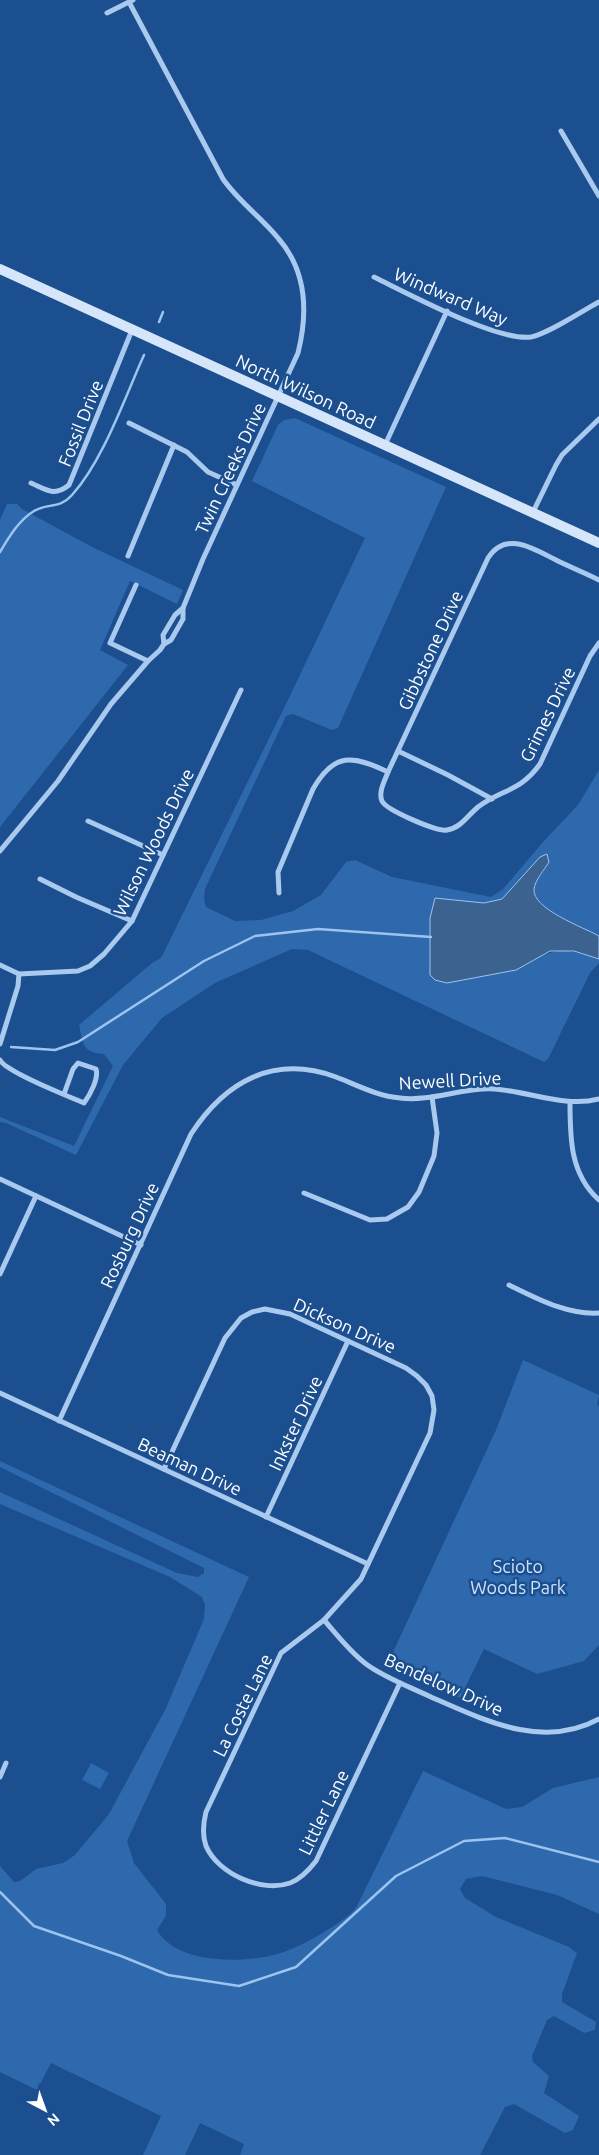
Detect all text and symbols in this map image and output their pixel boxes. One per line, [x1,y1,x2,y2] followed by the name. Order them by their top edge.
[391,263,511,329] street label: Windward Way
[233,350,379,432] street label: North Wilson Road
[54,377,106,469] street label: Fossil Drive
[191,399,269,537] street label: Twin Creeks Drive
[394,587,466,713] street label: Gibbstone Drive
[515,663,579,765] street label: Grimes Drive
[109,765,197,919] street label: Wilson Woods Drive
[398,1067,502,1093] street label: Newell Drive
[96,1179,162,1291] street label: Rosburg Drive
[291,1294,399,1356] street label: Dickson Drive
[264,1372,326,1474] street label: Inkster Drive
[135,1433,245,1499] street label: Beaman Drive
[470,1556,566,1597] park label: Scioto Woods Park
[381,1649,507,1719] street label: Bendelow Drive
[209,1650,275,1760] street label: La Coste Lane
[294,1766,352,1858] street label: Littler Lane
[20,2085,70,2135] north arrow
[44,2110,63,2129] text: N

